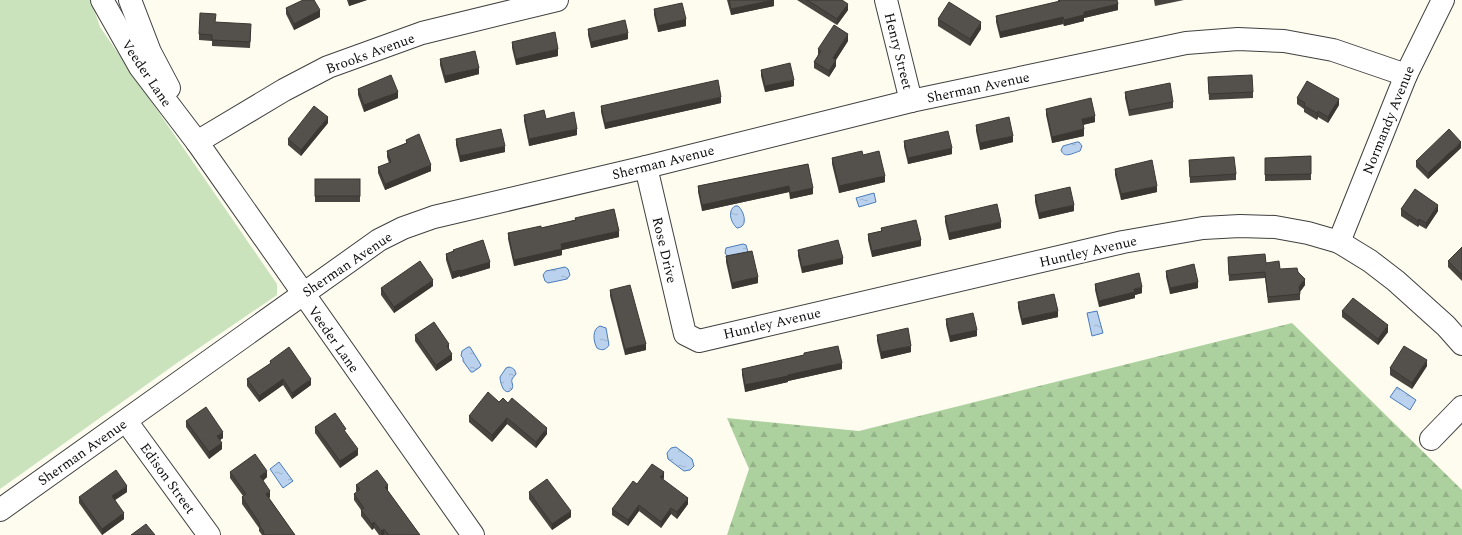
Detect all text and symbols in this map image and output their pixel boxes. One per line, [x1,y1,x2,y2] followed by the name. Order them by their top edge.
[879,10,918,92] street label: Henry Street
[323,28,418,79] street label: Brooks Avenue
[116,35,177,111] street label: Veeder Lane
[1357,62,1420,178] street label: Normandy Avenue
[925,66,1032,109] street label: Sherman Avenue
[610,140,717,185] street label: Sherman Avenue
[647,215,682,286] street label: Rose Drive
[298,226,397,302] street label: Sherman Avenue
[1037,230,1139,273] street label: Huntley Avenue
[303,302,365,377] street label: Veeder Lane
[721,302,823,345] street label: Huntley Avenue
[33,414,131,491] street label: Sherman Avenue
[135,438,201,518] street label: Edison Street

